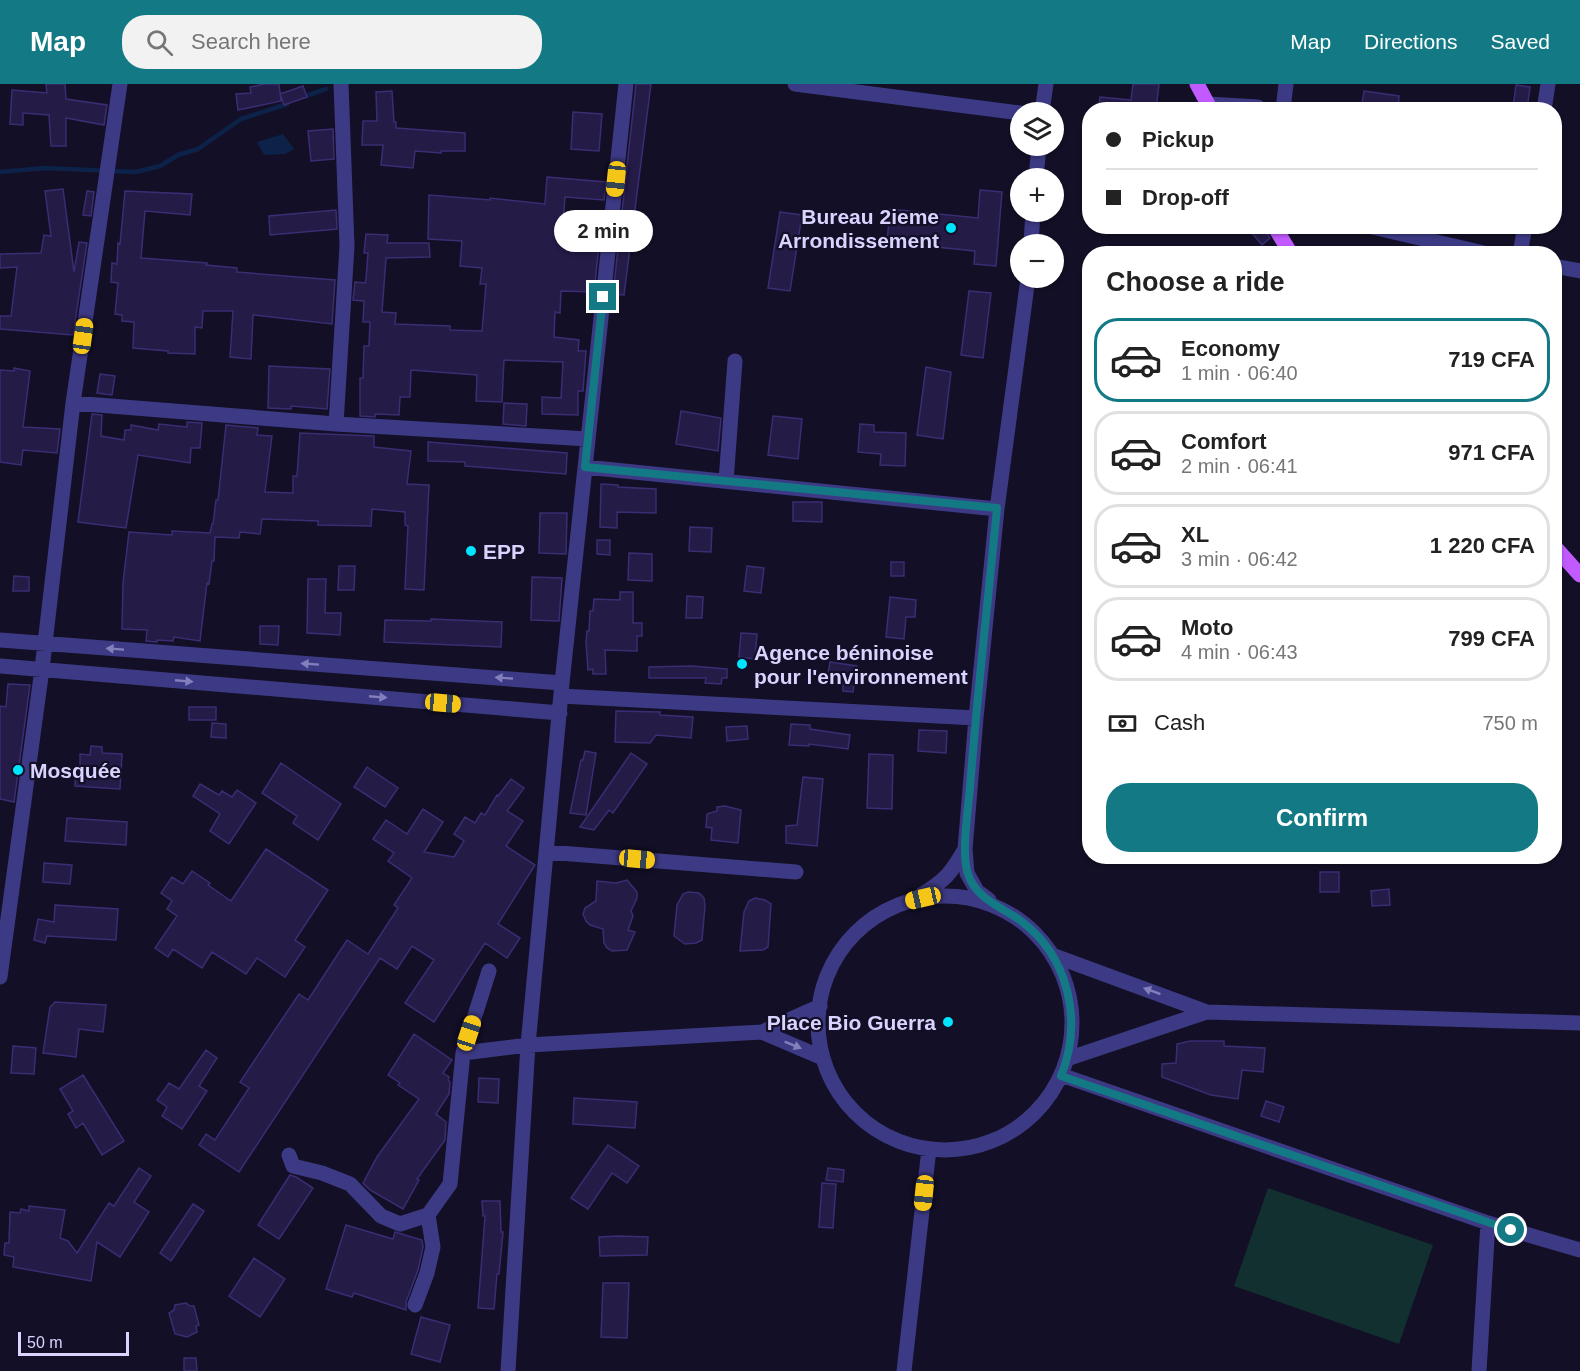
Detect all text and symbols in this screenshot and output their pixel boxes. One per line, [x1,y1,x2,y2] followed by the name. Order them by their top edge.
[122,15,542,69] search box
[30,26,86,57] text: Map
[143,26,176,59] icon: search
[191,29,311,54] text: Search here
[1290,30,1331,53] text: Map
[1364,30,1457,53] text: Directions
[1490,30,1550,53] text: Saved
[1010,102,1064,288] map controls
[1010,102,1064,156] button: layers
[1142,127,1214,152] text: Pickup
[605,160,627,198] car
[1010,168,1064,222] button: +
[1142,185,1229,210] text: Drop-off
[778,205,939,252] place label: Bureau 2ieme Arrondissement
[554,210,652,252] callout: 2 min
[577,220,630,242] text: 2 min
[944,221,958,235] marker: Bureau 2ieme Arrondissement
[1010,234,1064,288] button: −
[1106,267,1285,297] text: Choose a ride
[589,283,616,310] route end
[72,317,94,355] car
[1109,333,1163,387] icon: car
[1181,336,1280,361] text: Economy
[1448,347,1535,372] text: 719 CFA
[1181,362,1298,384] text: 1 min · 06:40
[1109,426,1163,480] icon: car
[1181,429,1267,454] text: Comfort
[1448,440,1535,465] text: 971 CFA
[1181,455,1298,477] text: 2 min · 06:41
[1109,519,1163,573] icon: car
[1181,522,1209,547] text: XL
[1430,533,1535,558] text: 1 220 CFA
[483,540,525,563] place label: EPP
[464,544,478,558] marker: EPP
[1181,548,1298,570] text: 3 min · 06:42
[1109,612,1163,666] icon: car
[1181,615,1234,640] text: Moto
[1448,626,1535,651] text: 799 CFA
[754,641,968,688] place label: Agence béninoise pour l'environnement
[1181,641,1298,663] text: 4 min · 06:43
[106,644,125,654] one-way arrow
[735,657,749,671] marker: Agence béninoise pour l'environnement
[300,659,319,668] one-way arrow
[495,673,514,683] one-way arrow
[174,676,193,686] one-way arrow
[369,692,388,702] one-way arrow
[424,692,462,714] car
[1106,707,1139,740] icon: cash
[1154,710,1205,735] text: Cash
[1482,712,1538,734] text: 750 m
[30,759,121,782] place label: Mosquée
[11,763,25,777] marker: Mosquée
[1106,783,1538,852] button: Confirm
[618,848,656,870] car
[903,885,943,911] car
[1143,986,1161,996] one-way arrow
[767,1011,936,1034] place label: Place Bio Guerra
[455,1013,483,1053] car
[941,1015,955,1029] marker: Place Bio Guerra
[784,1040,802,1050] one-way arrow
[913,1174,935,1212] car
[1497,1216,1524,1243] route start
[18,1329,129,1356] scale bar
[27,1334,63,1351] text: 50 m

